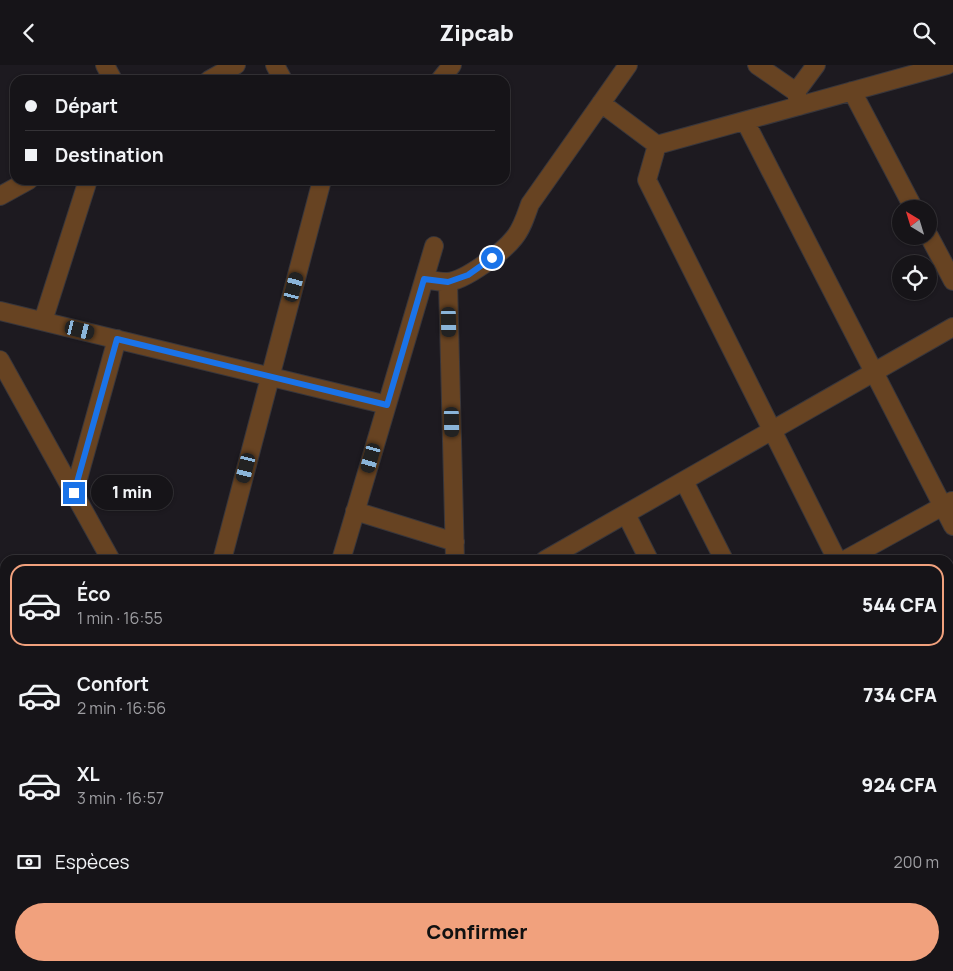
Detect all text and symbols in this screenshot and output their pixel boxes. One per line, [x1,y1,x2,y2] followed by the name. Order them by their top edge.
[439,18,514,48] text: Zipcab
[15,19,43,47] icon: back
[910,19,938,47] icon: search
[55,93,118,119] text: Départ
[55,142,164,168] text: Destination
[892,200,938,245] north arrow
[892,200,937,300] map controls
[481,247,503,269] route start
[892,255,937,300] button: locate
[282,271,305,303] car
[441,307,456,337] car
[63,319,96,341] car
[444,407,459,437] car
[359,442,382,474] car
[235,452,256,484] car
[92,475,174,511] callout: 1 min
[112,481,152,503] text: 1 min
[63,482,85,504] route end
[77,581,111,607] text: Éco
[17,583,62,628] icon: car
[862,592,937,618] text: 544 CFA
[77,607,163,629] text: 1 min · 16:55
[77,671,149,697] text: Confort
[17,673,62,718] icon: car
[863,682,937,708] text: 734 CFA
[77,697,166,719] text: 2 min · 16:56
[77,761,100,787] text: XL
[17,763,62,808] icon: car
[862,772,937,798] text: 924 CFA
[77,787,164,809] text: 3 min · 16:57
[15,848,43,876] icon: cash
[55,849,129,875] text: Espèces
[894,851,939,873] text: 200 m
[15,903,939,961] button: Confirmer

